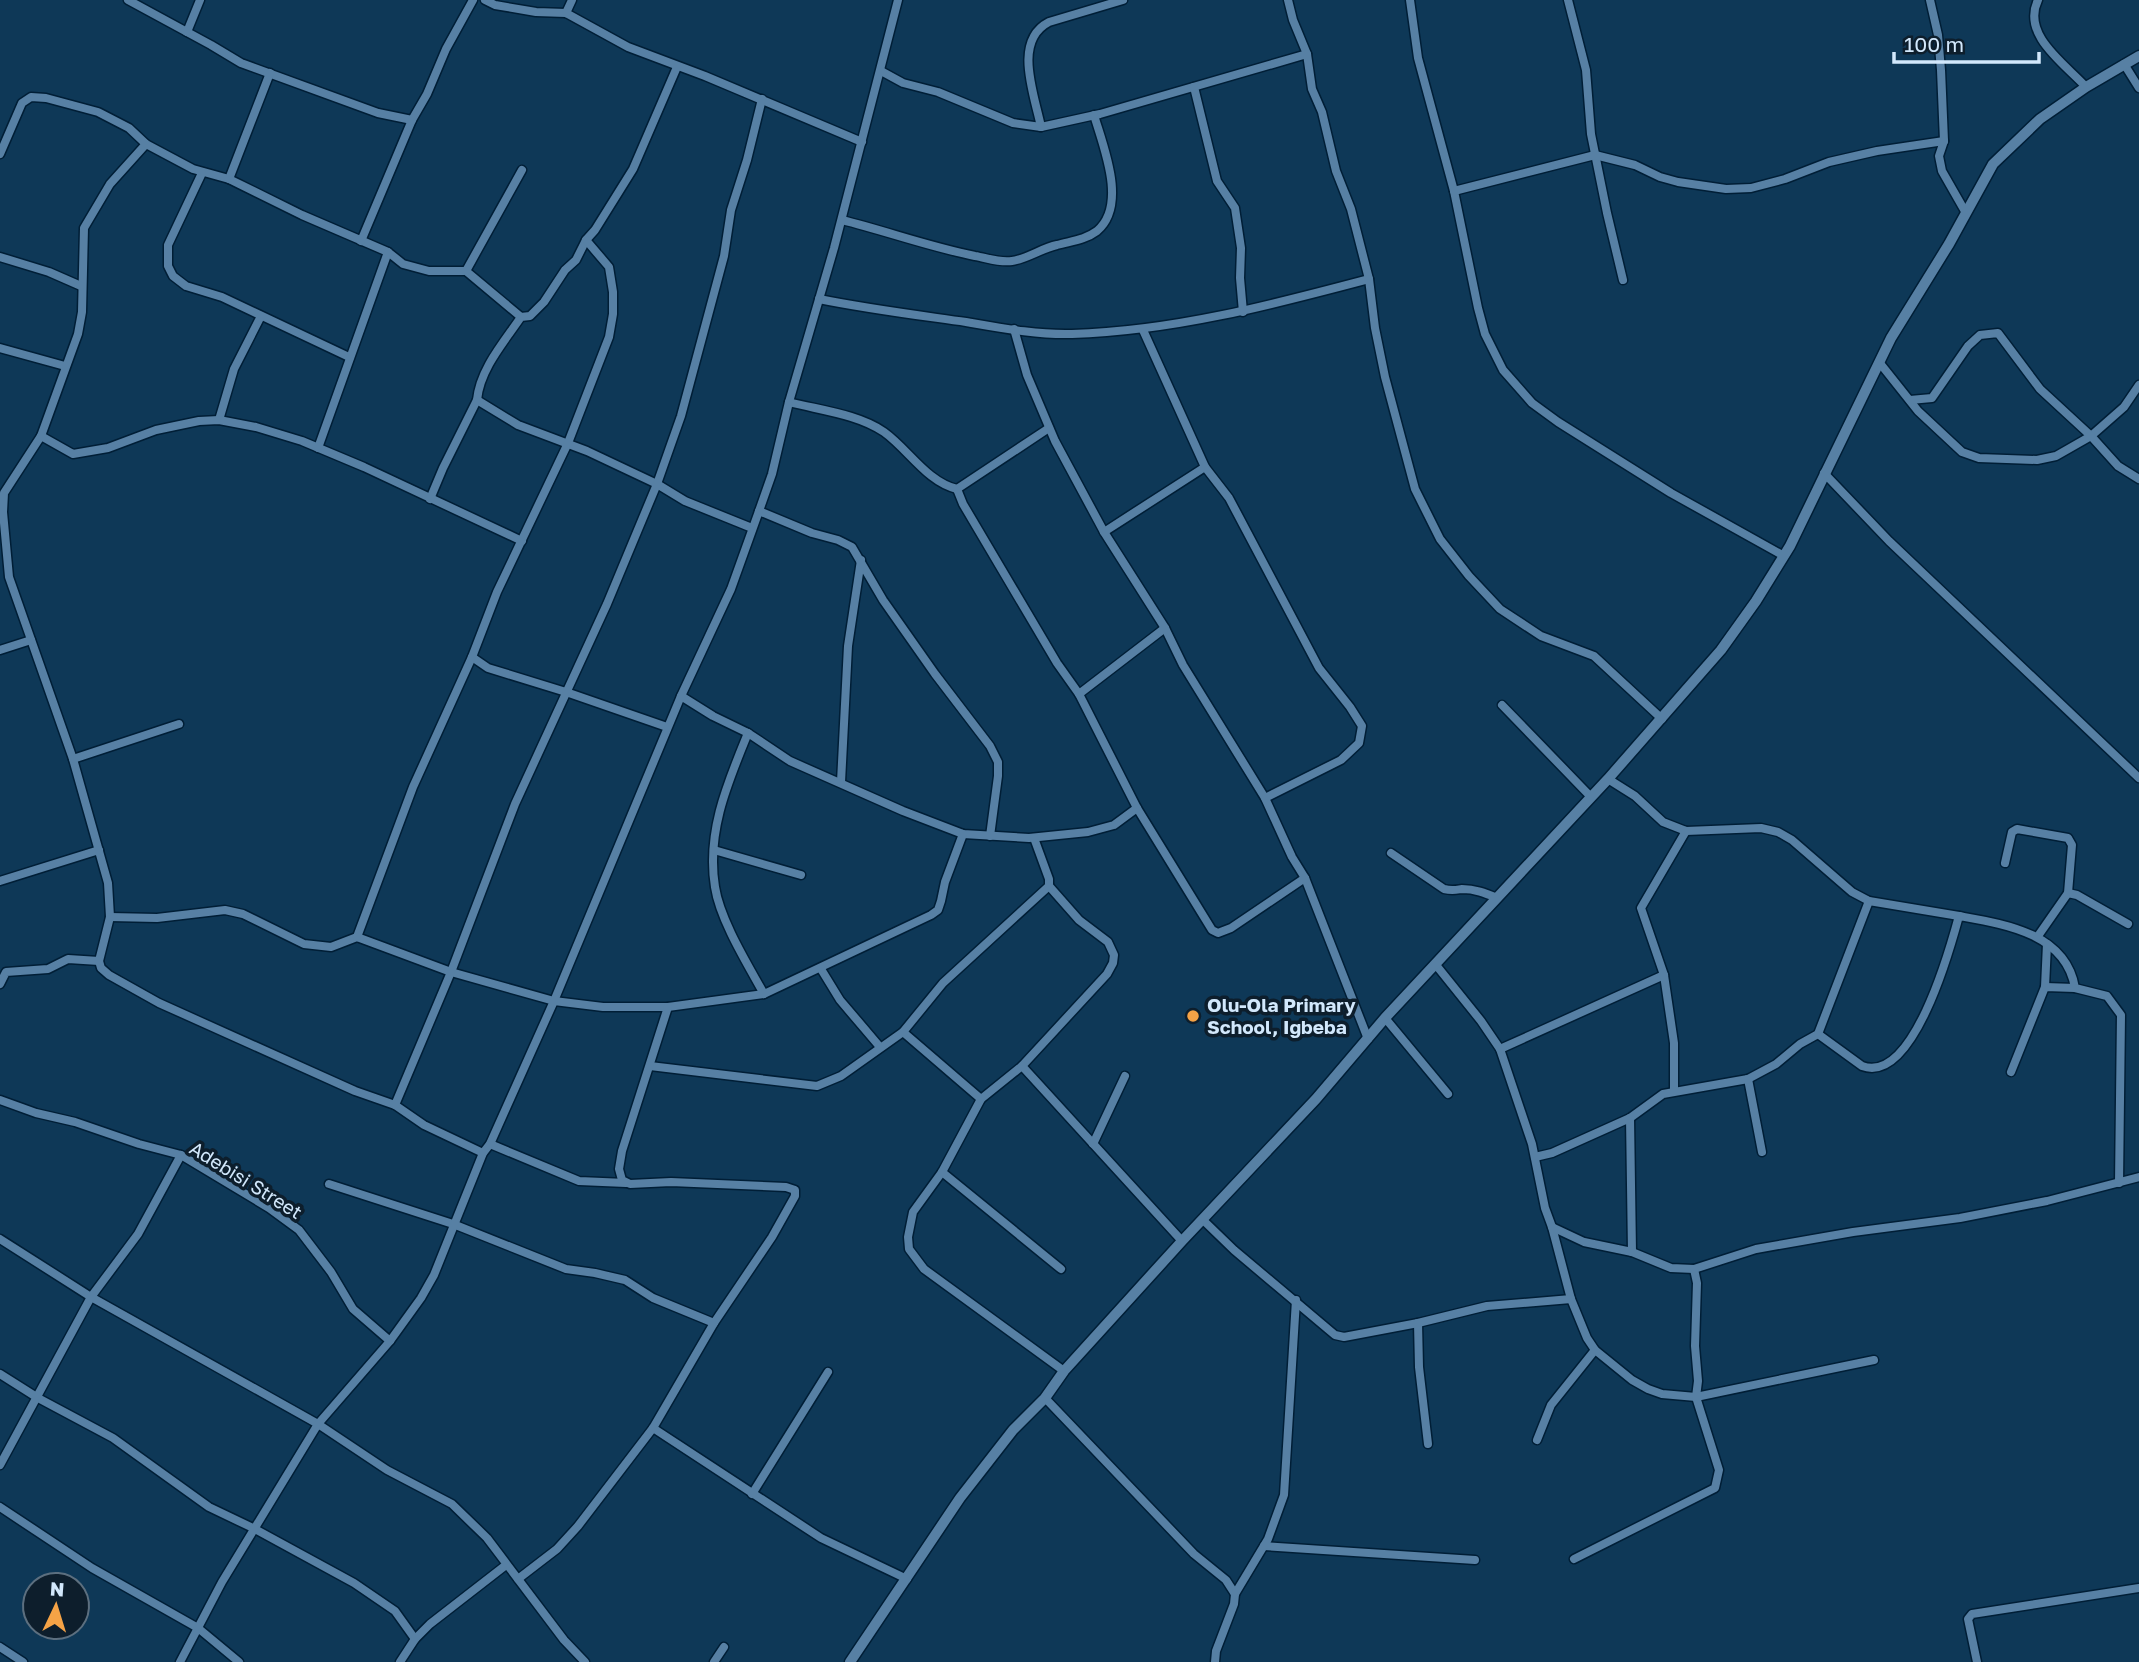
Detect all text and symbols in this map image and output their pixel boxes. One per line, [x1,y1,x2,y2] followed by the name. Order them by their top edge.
[1894,21,2039,65] scale bar
[1904,31,1964,57] text: 100 m
[1207,993,1356,1038] place label: Olu-Ola Primary School, Igbeba
[1185,1008,1201,1024] marker: Olu-Ola Primary School, Igbeba
[186,1136,307,1223] street label: Adebisi Street
[21,1571,91,1641] north arrow
[49,1577,65,1601] text: N

